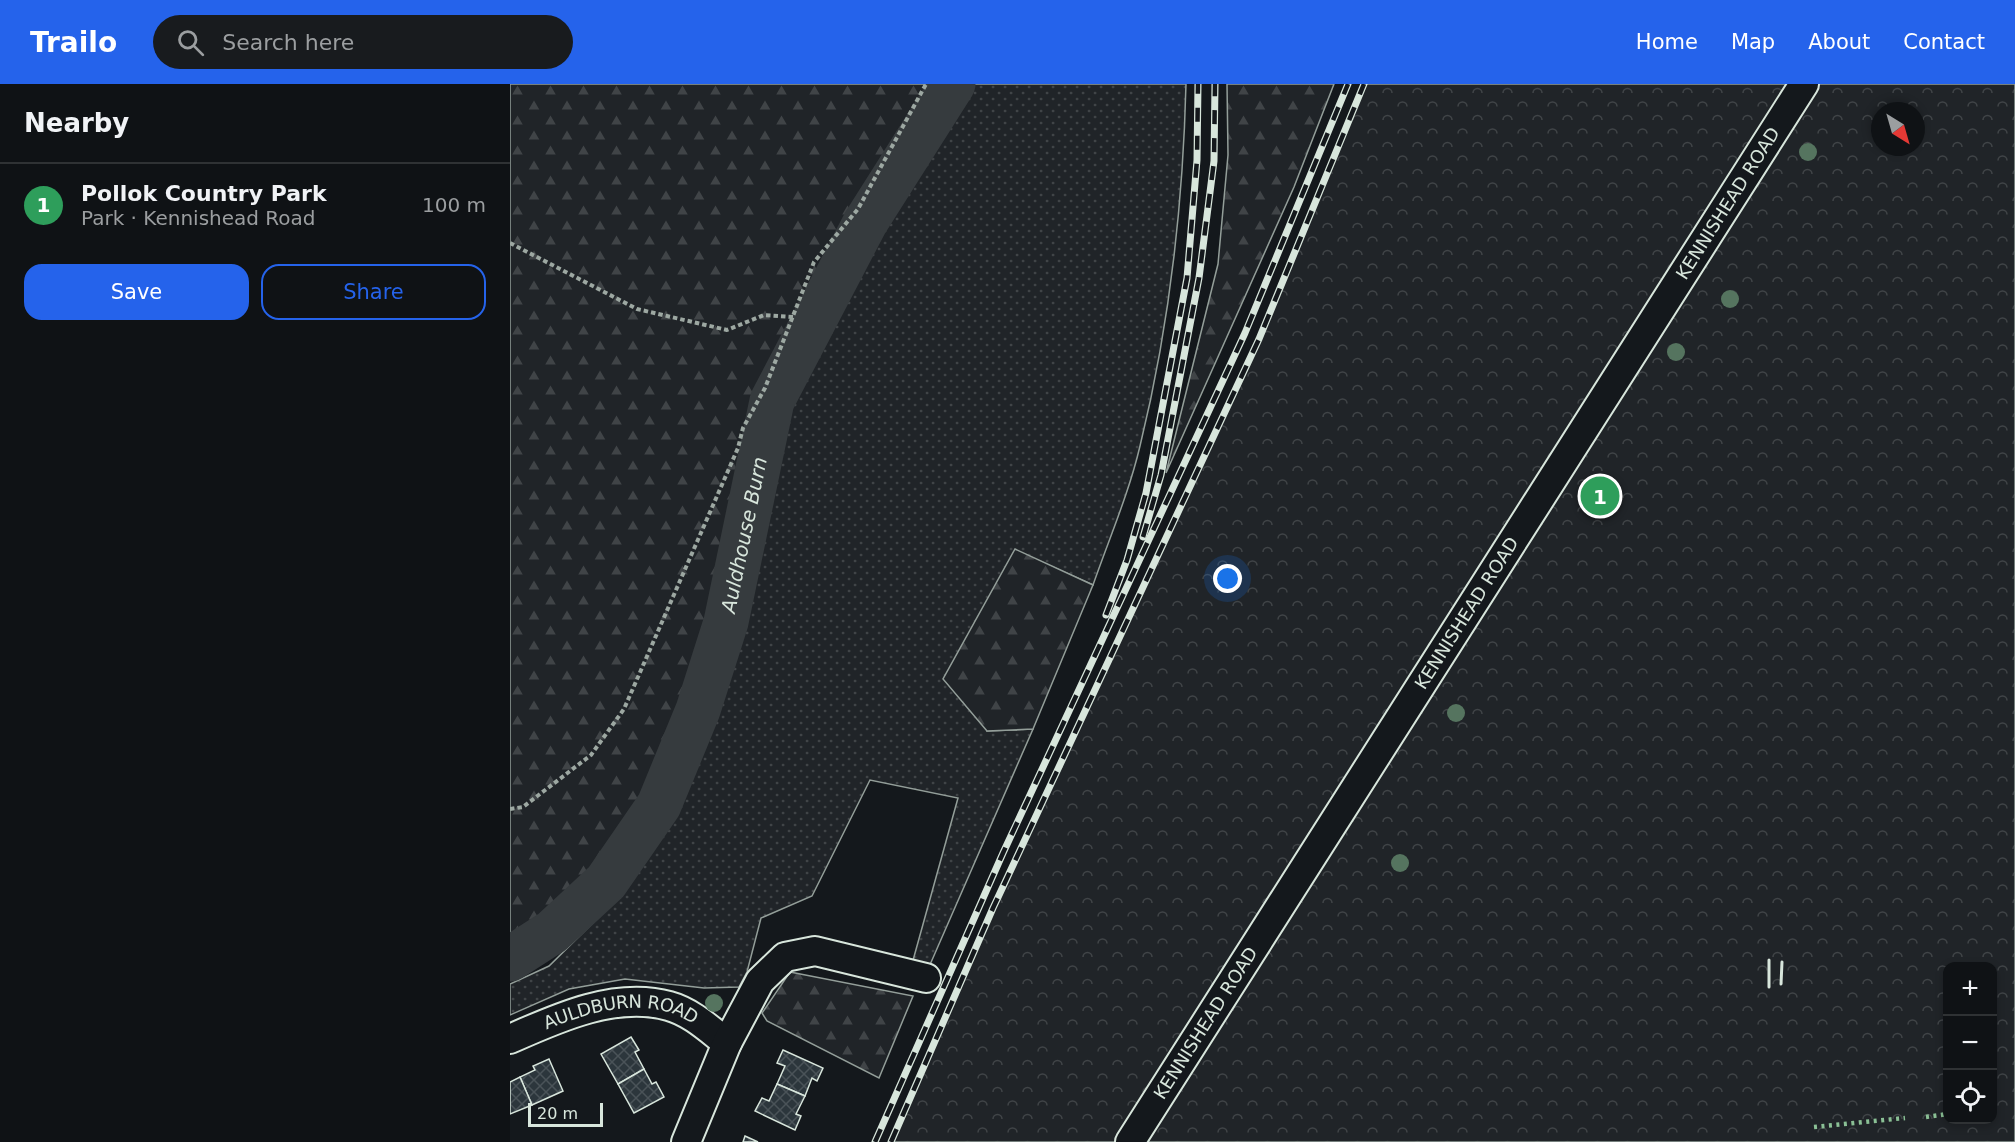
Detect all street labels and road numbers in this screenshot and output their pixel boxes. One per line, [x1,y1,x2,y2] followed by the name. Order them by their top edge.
[1671,123,1784,283] street label: KENNISHEAD ROAD
[1410,533,1523,693] street label: KENNISHEAD ROAD
[1149,943,1262,1103] street label: KENNISHEAD ROAD
[540,1014,700,1038] street label: AULDBURN ROAD

